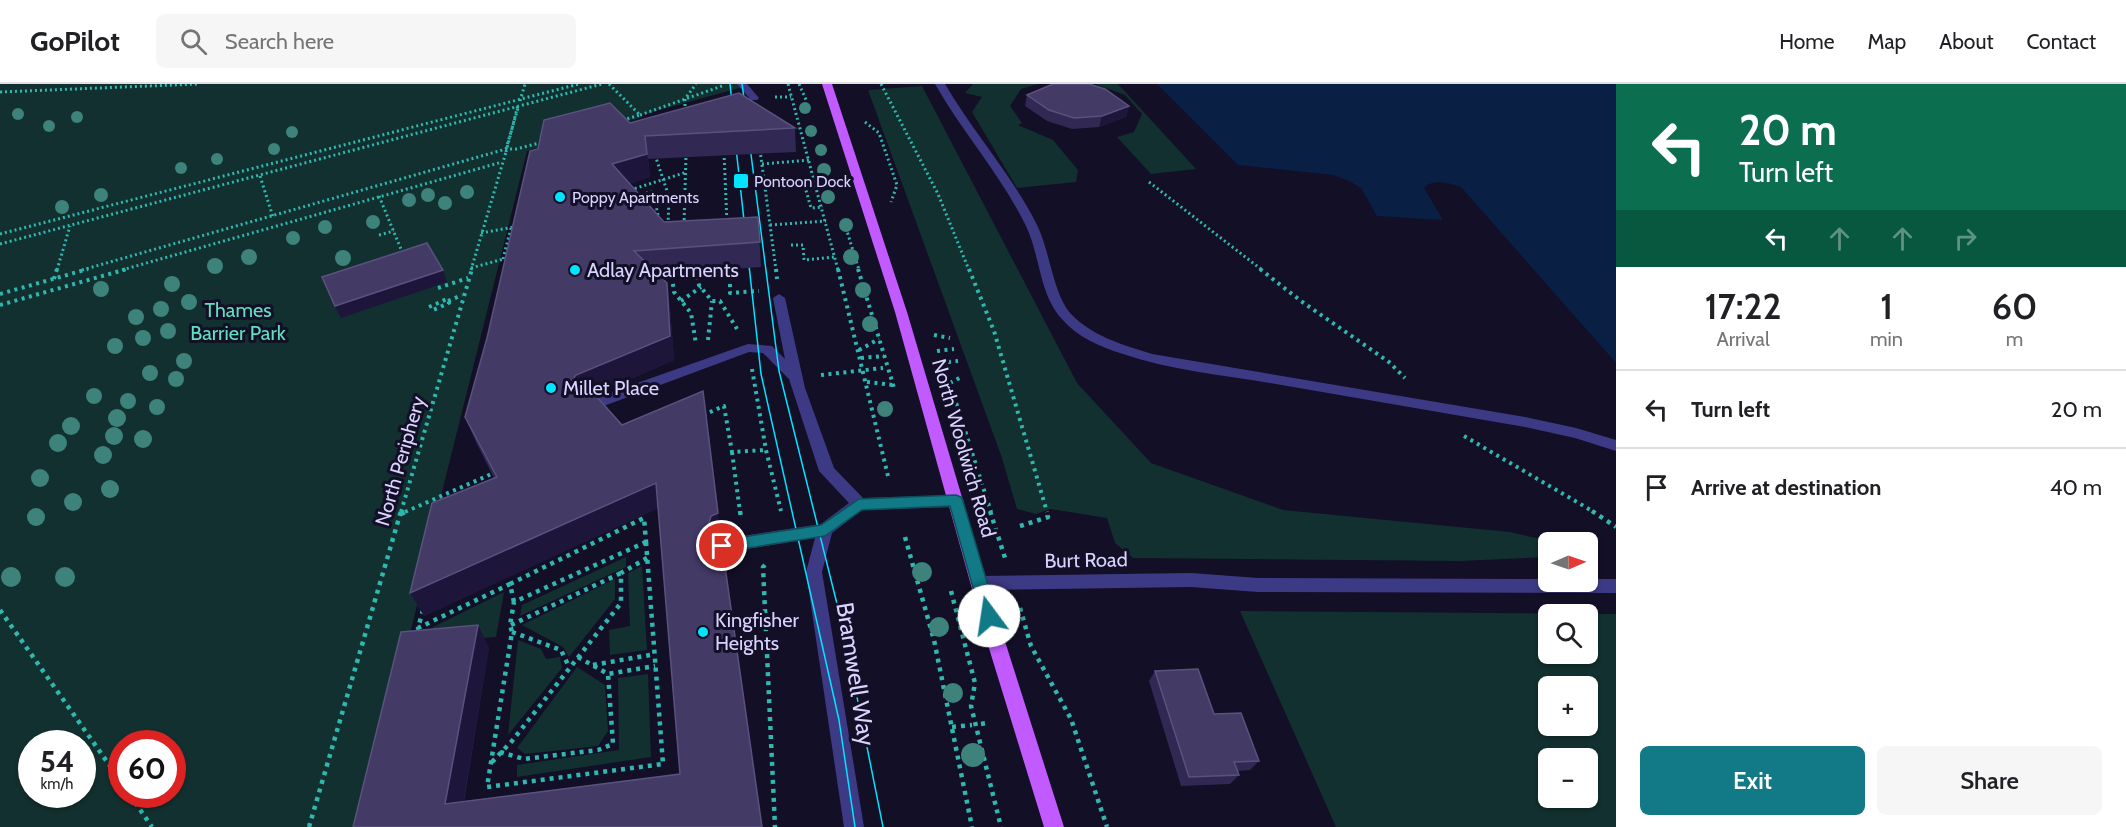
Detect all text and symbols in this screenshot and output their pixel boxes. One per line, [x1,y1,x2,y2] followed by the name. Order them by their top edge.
[156,14,576,68] search box
[30,24,120,58] text: GoPilot
[177,25,210,58] icon: search
[225,28,334,55] text: Search here
[1779,29,1835,54] text: Home
[1868,29,1906,54] text: Map
[1939,29,1993,54] text: About
[2026,29,2096,54] text: Contact
[1739,104,1837,156] text: 20 m
[1640,108,1718,186] icon: left
[1739,156,1833,189] text: Turn left
[732,172,750,190] marker: Pontoon Dock
[754,172,852,191] place label: Pontoon Dock
[572,188,699,207] place label: Poppy Apartments
[553,190,567,204] marker: Poppy Apartments
[1760,222,1793,255] icon: left
[1823,222,1856,255] icon: ahead
[1886,222,1919,255] icon: ahead
[1949,222,1982,255] icon: right
[587,258,739,282] place label: Adlay Apartments
[568,263,582,277] marker: Adlay Apartments
[1705,284,1781,328] text: 17:22
[1880,284,1893,328] text: 1
[1992,284,2037,328] text: 60
[190,298,286,345] park label: Thames Barrier Park
[1716,327,1770,351] text: Arrival
[1870,327,1903,351] text: min
[2006,327,2023,351] text: m
[927,356,1001,540] street label: North Woolwich Road
[563,376,659,400] place label: Millet Place
[544,381,558,395] marker: Millet Place
[370,393,430,529] street label: North Periphery
[1640,393,1673,426] icon: left
[1691,396,1770,423] text: Turn left
[2051,396,2102,423] text: 20 m
[1640,471,1673,504] icon: arrive
[1691,474,1881,501] text: Arrive at destination
[2050,474,2102,501] text: 40 m
[696,520,747,571] pin
[705,529,738,562] icon: arrive
[1538,532,1598,592] north arrow
[1538,532,1598,808] map controls
[1044,547,1128,573] street label: Burt Road
[957,584,1021,648] position arrow
[830,600,882,748] street label: Bramwell Way
[1538,604,1598,664] button: search
[715,608,799,655] place label: Kingfisher Heights
[696,625,710,639] marker: Kingfisher Heights
[1538,676,1598,736] button: +
[108,730,186,808] speed limit sign: 60
[40,743,74,780] text: 54
[1640,746,1865,815] button: Exit
[1877,746,2102,815] button: Share
[1538,748,1598,808] button: −
[41,775,73,793] text: km/h

